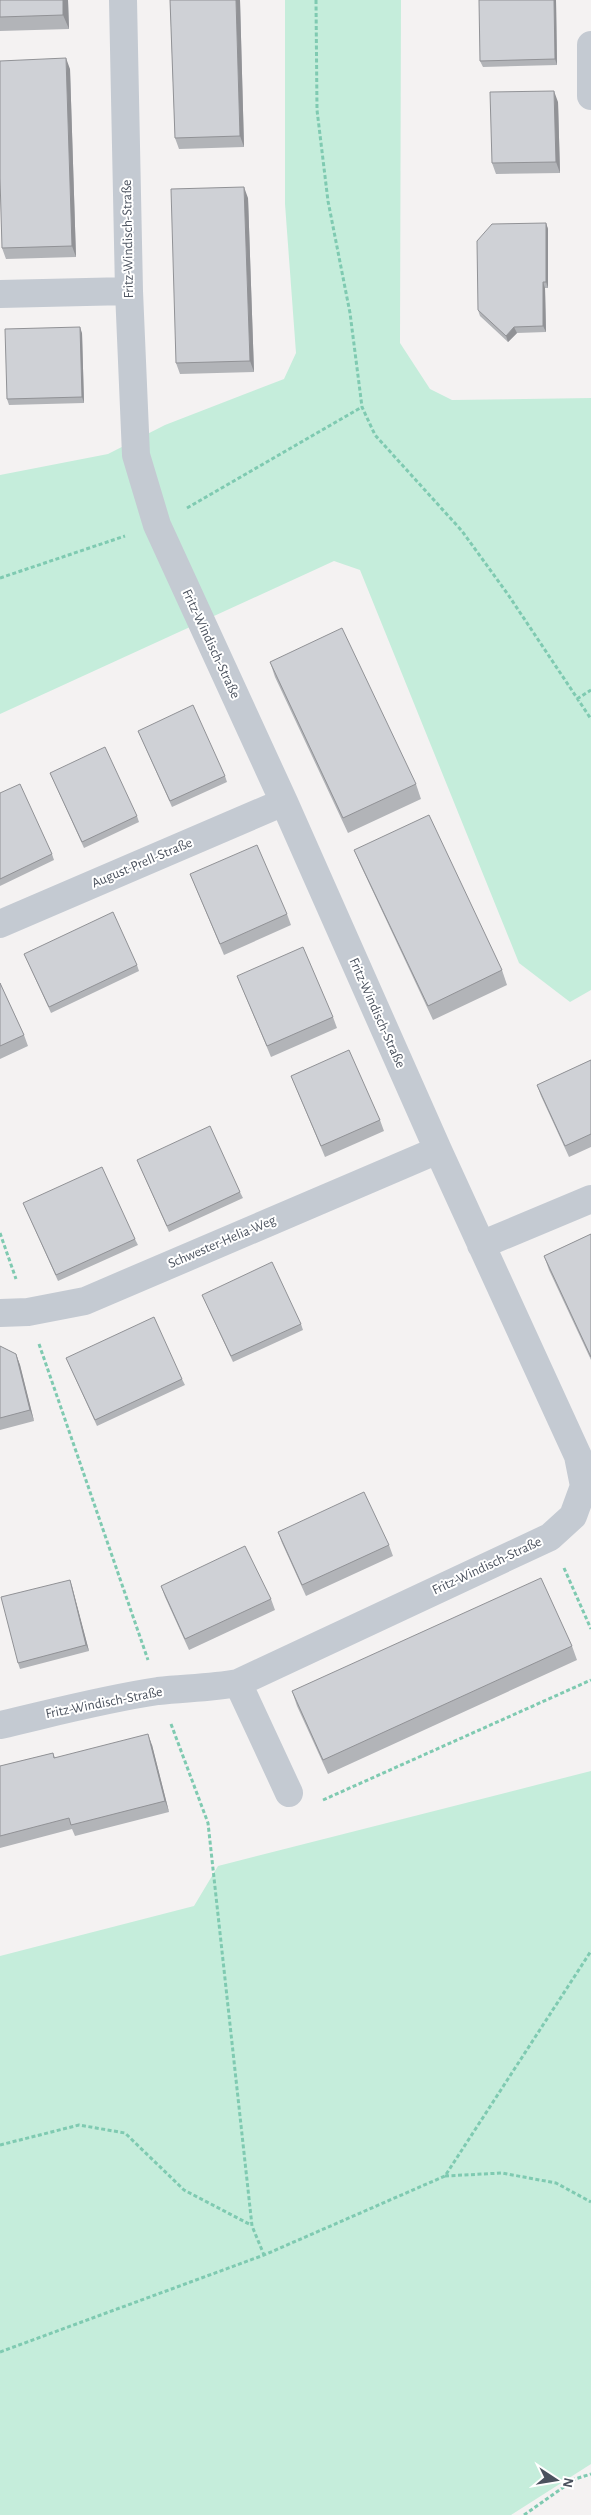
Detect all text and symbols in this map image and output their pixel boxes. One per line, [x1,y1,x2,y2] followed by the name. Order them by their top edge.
[120,179,136,299] street label: Fritz-Windisch-Straße
[180,587,242,701] street label: Fritz-Windisch-Straße
[90,836,194,890] street label: August-Prell-Straße
[346,956,408,1070] street label: Fritz-Windisch-Straße
[166,1213,278,1271] street label: Schwester-Helia-Weg
[430,1535,544,1597] street label: Fritz-Windisch-Straße
[44,1685,164,1721] street label: Fritz-Windisch-Straße
[531,2455,581,2505] north arrow
[560,2476,576,2489] text: N

